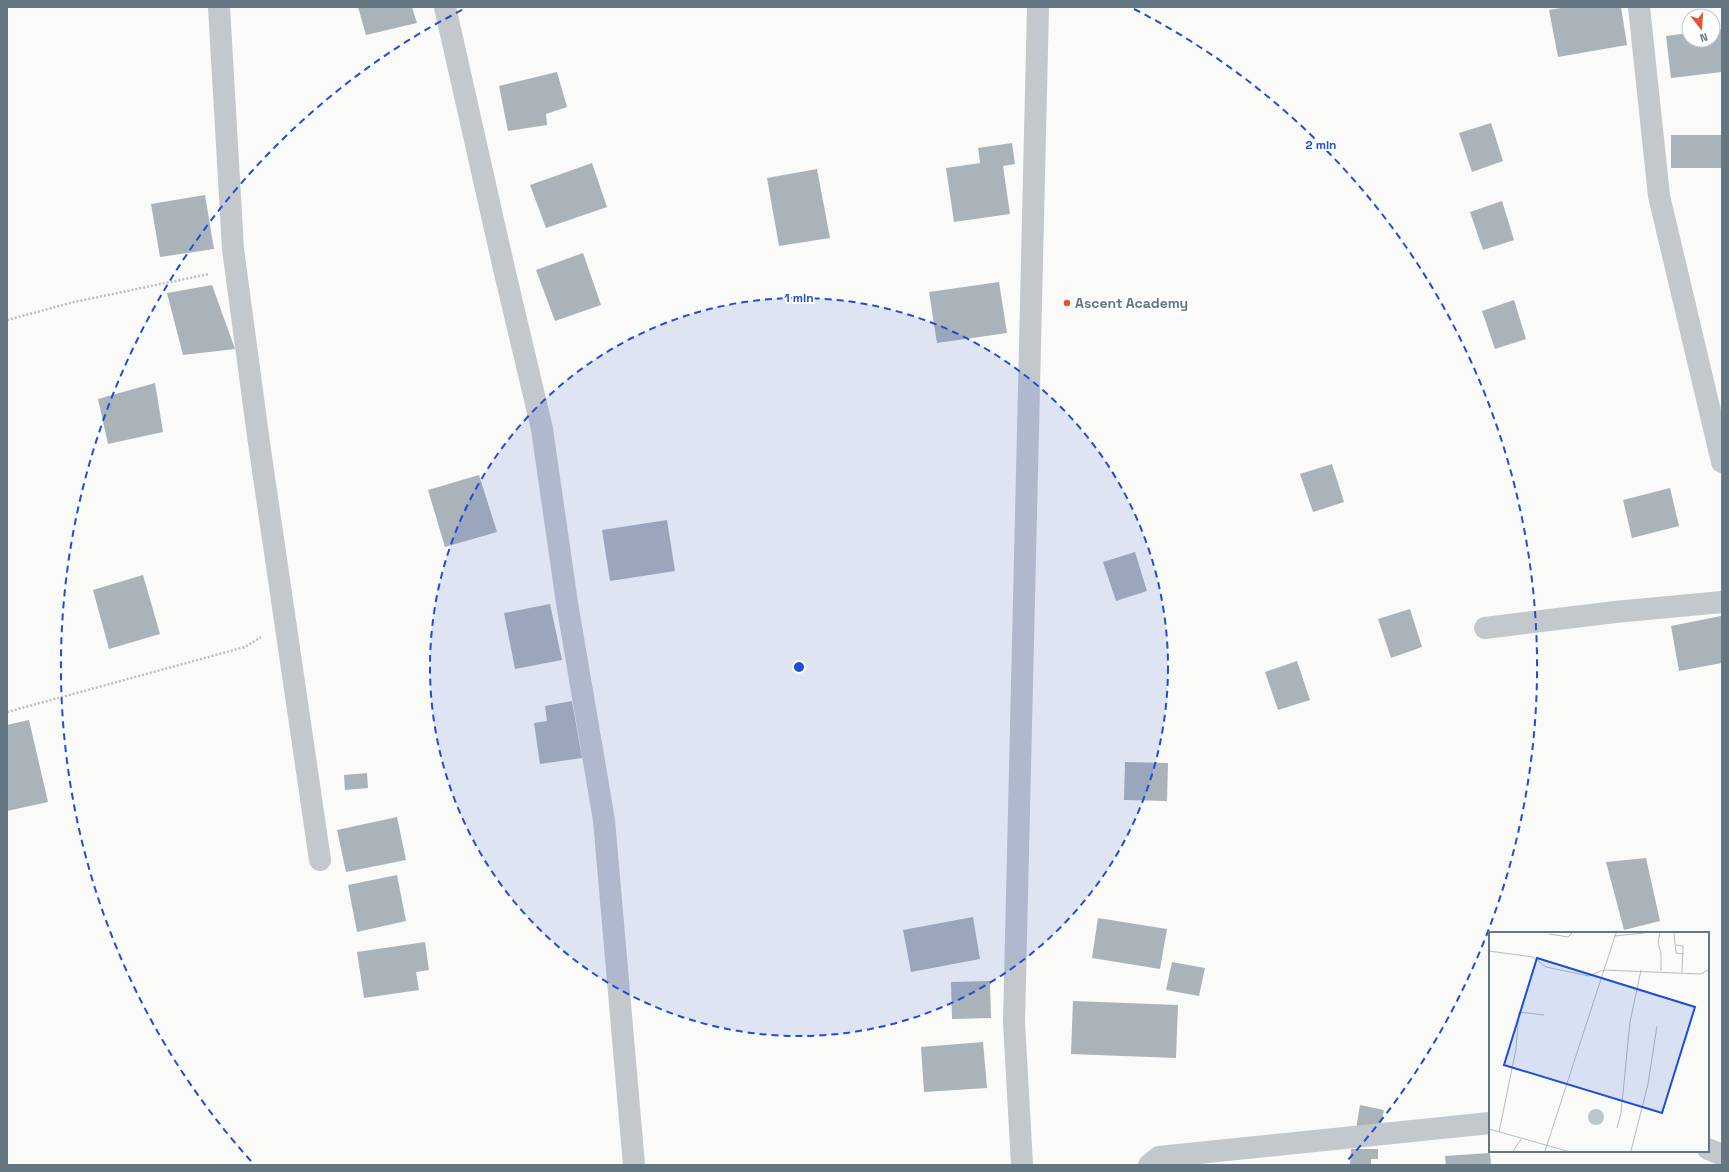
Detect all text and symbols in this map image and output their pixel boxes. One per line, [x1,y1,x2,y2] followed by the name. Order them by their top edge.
[1681,8,1721,48] north arrow
[1698,30,1709,45] text: N
[1305,137,1337,153] text: 2 min
[784,290,814,306] text: 1 min
[1075,294,1188,312] place label: Ascent Academy
[1062,298,1072,308] marker: Ascent Academy
[792,660,806,674] centre of rings
[1489,932,1709,1152] inset map

